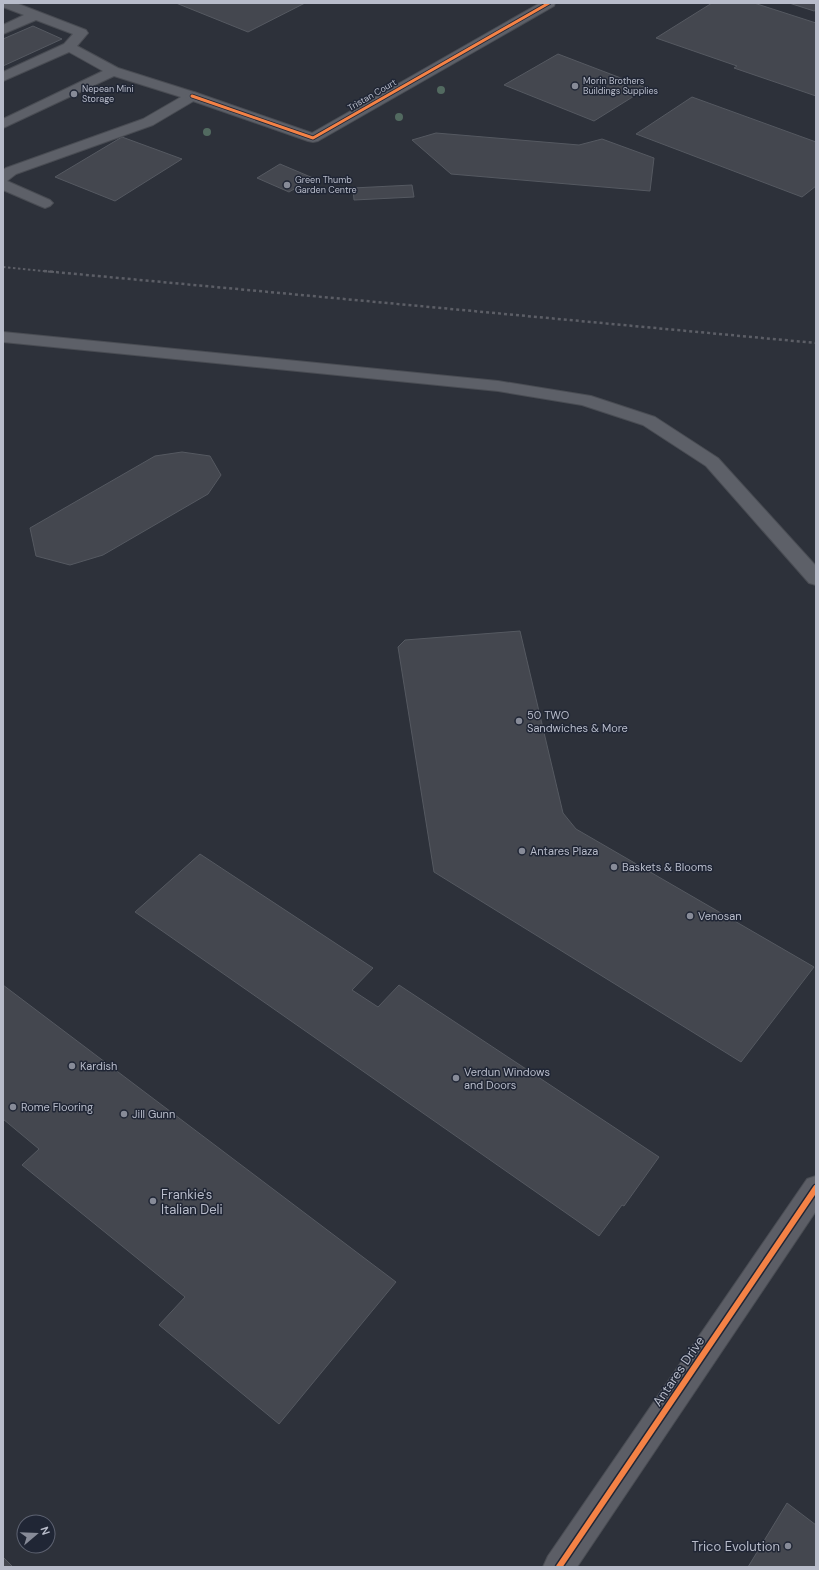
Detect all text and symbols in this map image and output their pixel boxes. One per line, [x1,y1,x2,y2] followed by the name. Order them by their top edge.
[583,75,659,97] place label: Morin Brothers Buildings Supplies
[346,76,399,114] street label: Tristan Court
[570,81,580,91] marker: Morin Brothers Buildings Supplies
[82,83,134,105] place label: Nepean Mini Storage
[69,89,79,99] marker: Nepean Mini Storage
[295,174,357,196] place label: Green Thumb Garden Centre
[282,180,292,190] marker: Green Thumb Garden Centre
[527,708,628,735] place label: 50 TWO Sandwiches & More
[514,716,524,726] marker: 50 TWO Sandwiches & More
[530,844,598,858] place label: Antares Plaza
[517,846,527,856] marker: Antares Plaza
[622,860,713,874] place label: Baskets & Blooms
[609,862,619,872] marker: Baskets & Blooms
[698,909,742,923] place label: Venosan
[685,911,695,921] marker: Venosan
[80,1059,117,1073] place label: Kardish
[67,1061,77,1071] marker: Kardish
[464,1065,550,1092] place label: Verdun Windows and Doors
[451,1073,461,1083] marker: Verdun Windows and Doors
[21,1100,93,1114] place label: Rome Flooring
[8,1102,18,1112] marker: Rome Flooring
[132,1107,175,1121] place label: Jill Gunn
[119,1109,129,1119] marker: Jill Gunn
[161,1186,223,1218] place label: Frankie's Italian Deli
[148,1196,158,1206] marker: Frankie's Italian Deli
[649,1333,708,1410] street label: Antares Drive
[16,1514,56,1554] north arrow
[38,1525,53,1537] text: N
[692,1538,780,1555] place label: Trico Evolution
[783,1541,793,1551] marker: Trico Evolution

